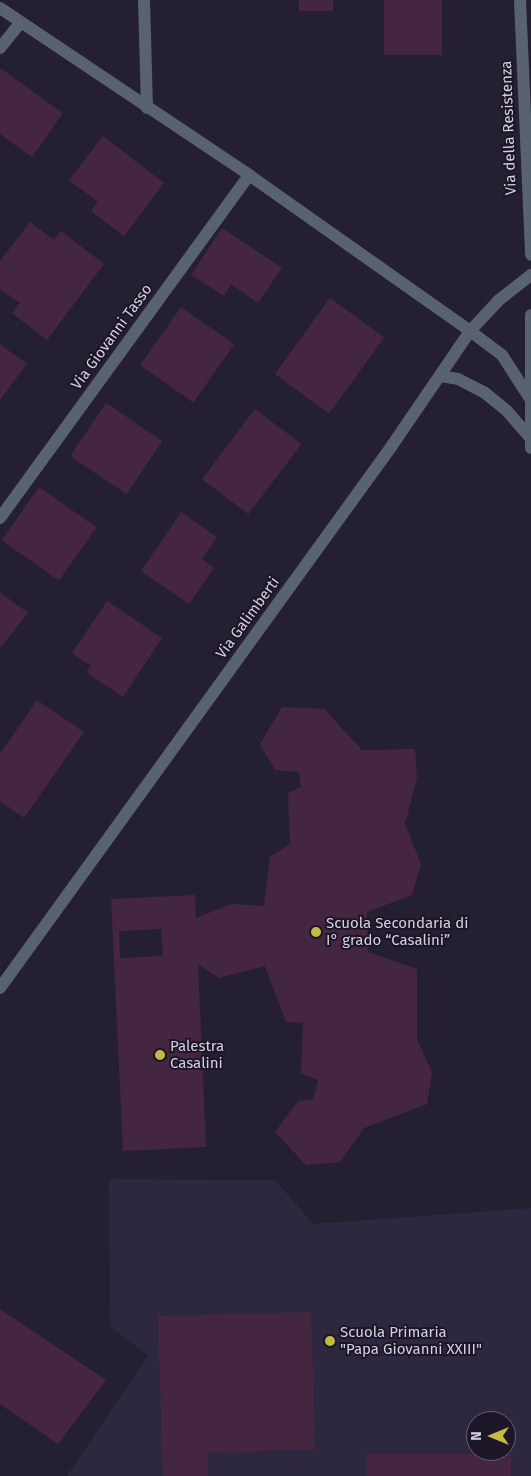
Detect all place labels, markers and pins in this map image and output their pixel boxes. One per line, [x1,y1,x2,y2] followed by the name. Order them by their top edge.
[326,914,468,949] place label: Scuola Secondaria di I° grado “Casalini”
[310,926,322,938] marker: Scuola Secondaria di I° grado “Casalini”
[170,1037,224,1072] place label: Palestra Casalini
[154,1049,166,1061] marker: Palestra Casalini
[340,1323,482,1358] place label: Scuola Primaria "Papa Giovanni XXIII"
[324,1335,336,1347] marker: Scuola Primaria "Papa Giovanni XXIII"

